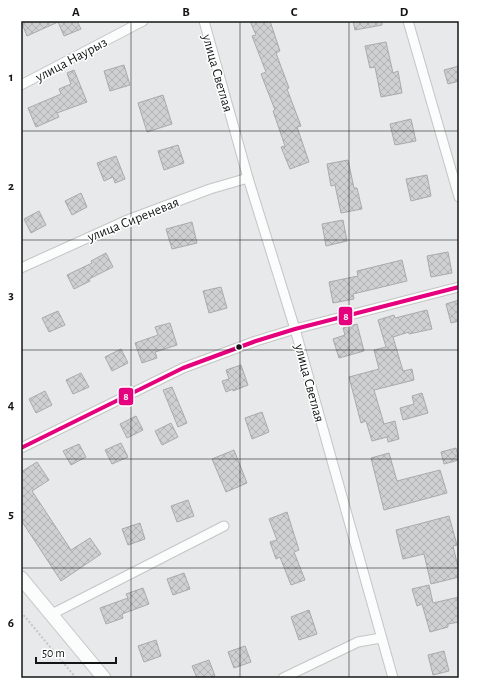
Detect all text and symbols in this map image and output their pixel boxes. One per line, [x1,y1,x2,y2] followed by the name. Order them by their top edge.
[72,6,80,19] text: A
[182,6,190,19] text: B
[291,6,298,19] text: C
[400,6,409,19] text: D
[199,32,235,114] street label: улица Светлая
[33,35,109,85] street label: улица Наурыз
[9,71,13,84] text: 1
[8,180,14,193] text: 2
[85,195,181,245] street label: улица Сиреневая
[8,289,14,302] text: 3
[338,306,353,326] line badge: 8
[343,311,349,322] text: 8
[234,342,244,352] unlabelled marker
[292,342,326,424] street label: улица Светлая
[118,387,134,406] line badge: 8
[123,391,129,402] text: 8
[8,399,15,412] text: 4
[8,508,14,521] text: 5
[8,617,14,630] text: 6
[36,639,116,665] scale bar
[42,647,65,659] text: 50 m

